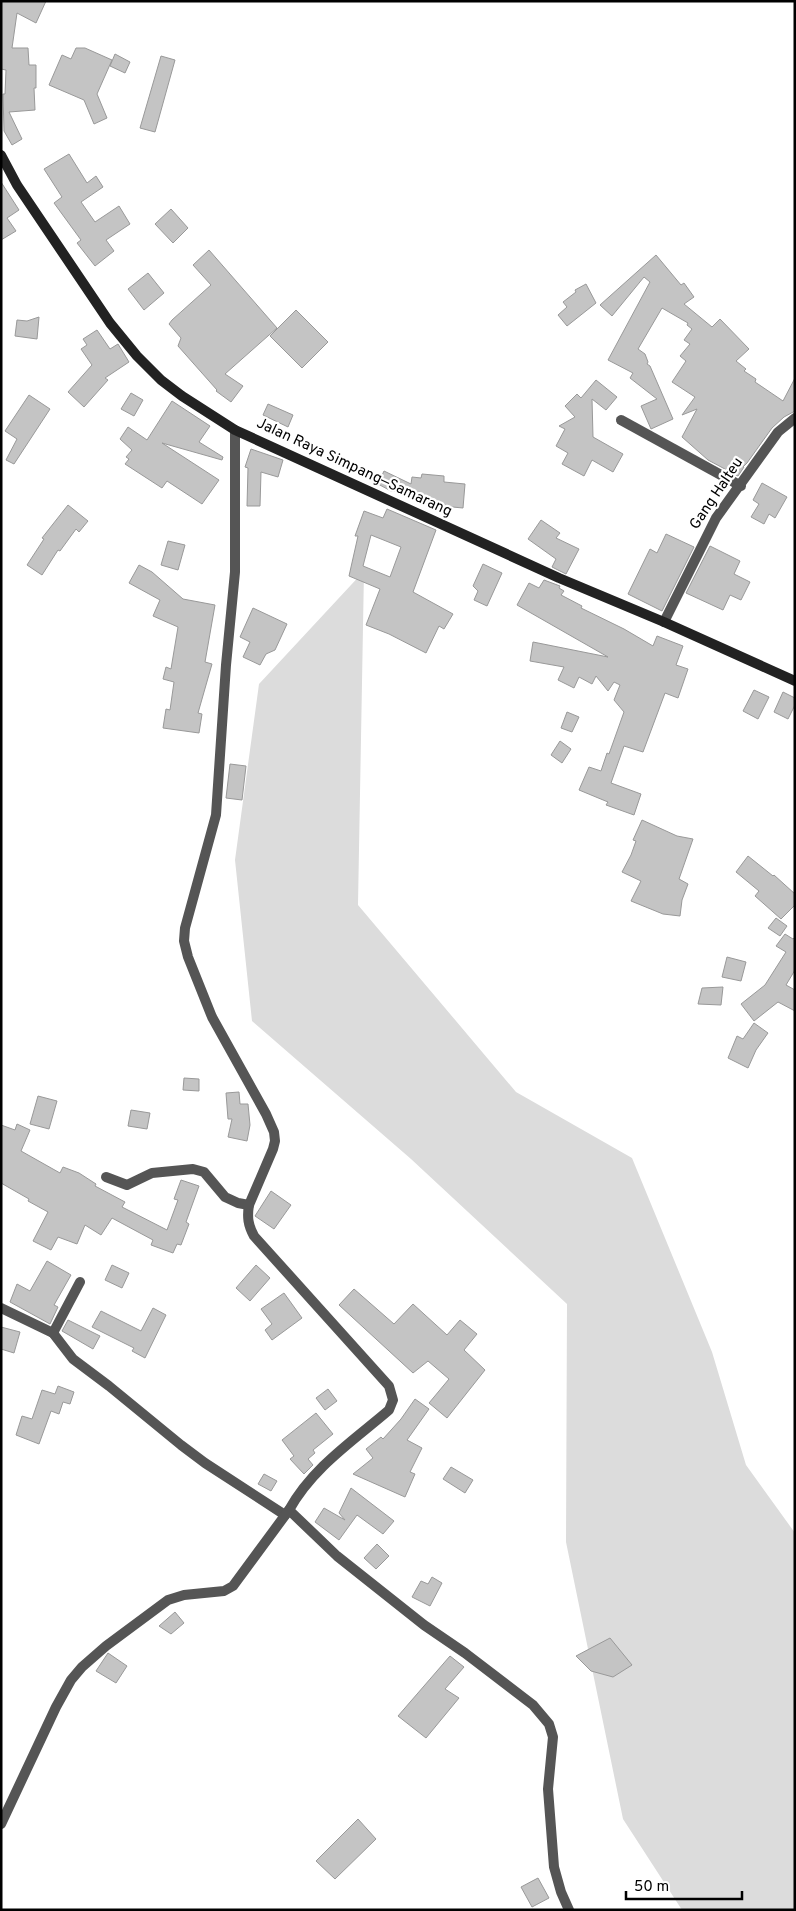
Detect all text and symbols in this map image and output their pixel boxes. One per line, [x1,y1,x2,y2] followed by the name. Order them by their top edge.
[253,414,455,522] street label: Jalan Raya Simpang—Samarang
[686,454,748,534] street label: Gang Halteu
[626,1868,742,1900] scale bar
[634,1878,669,1897] text: 50 m

